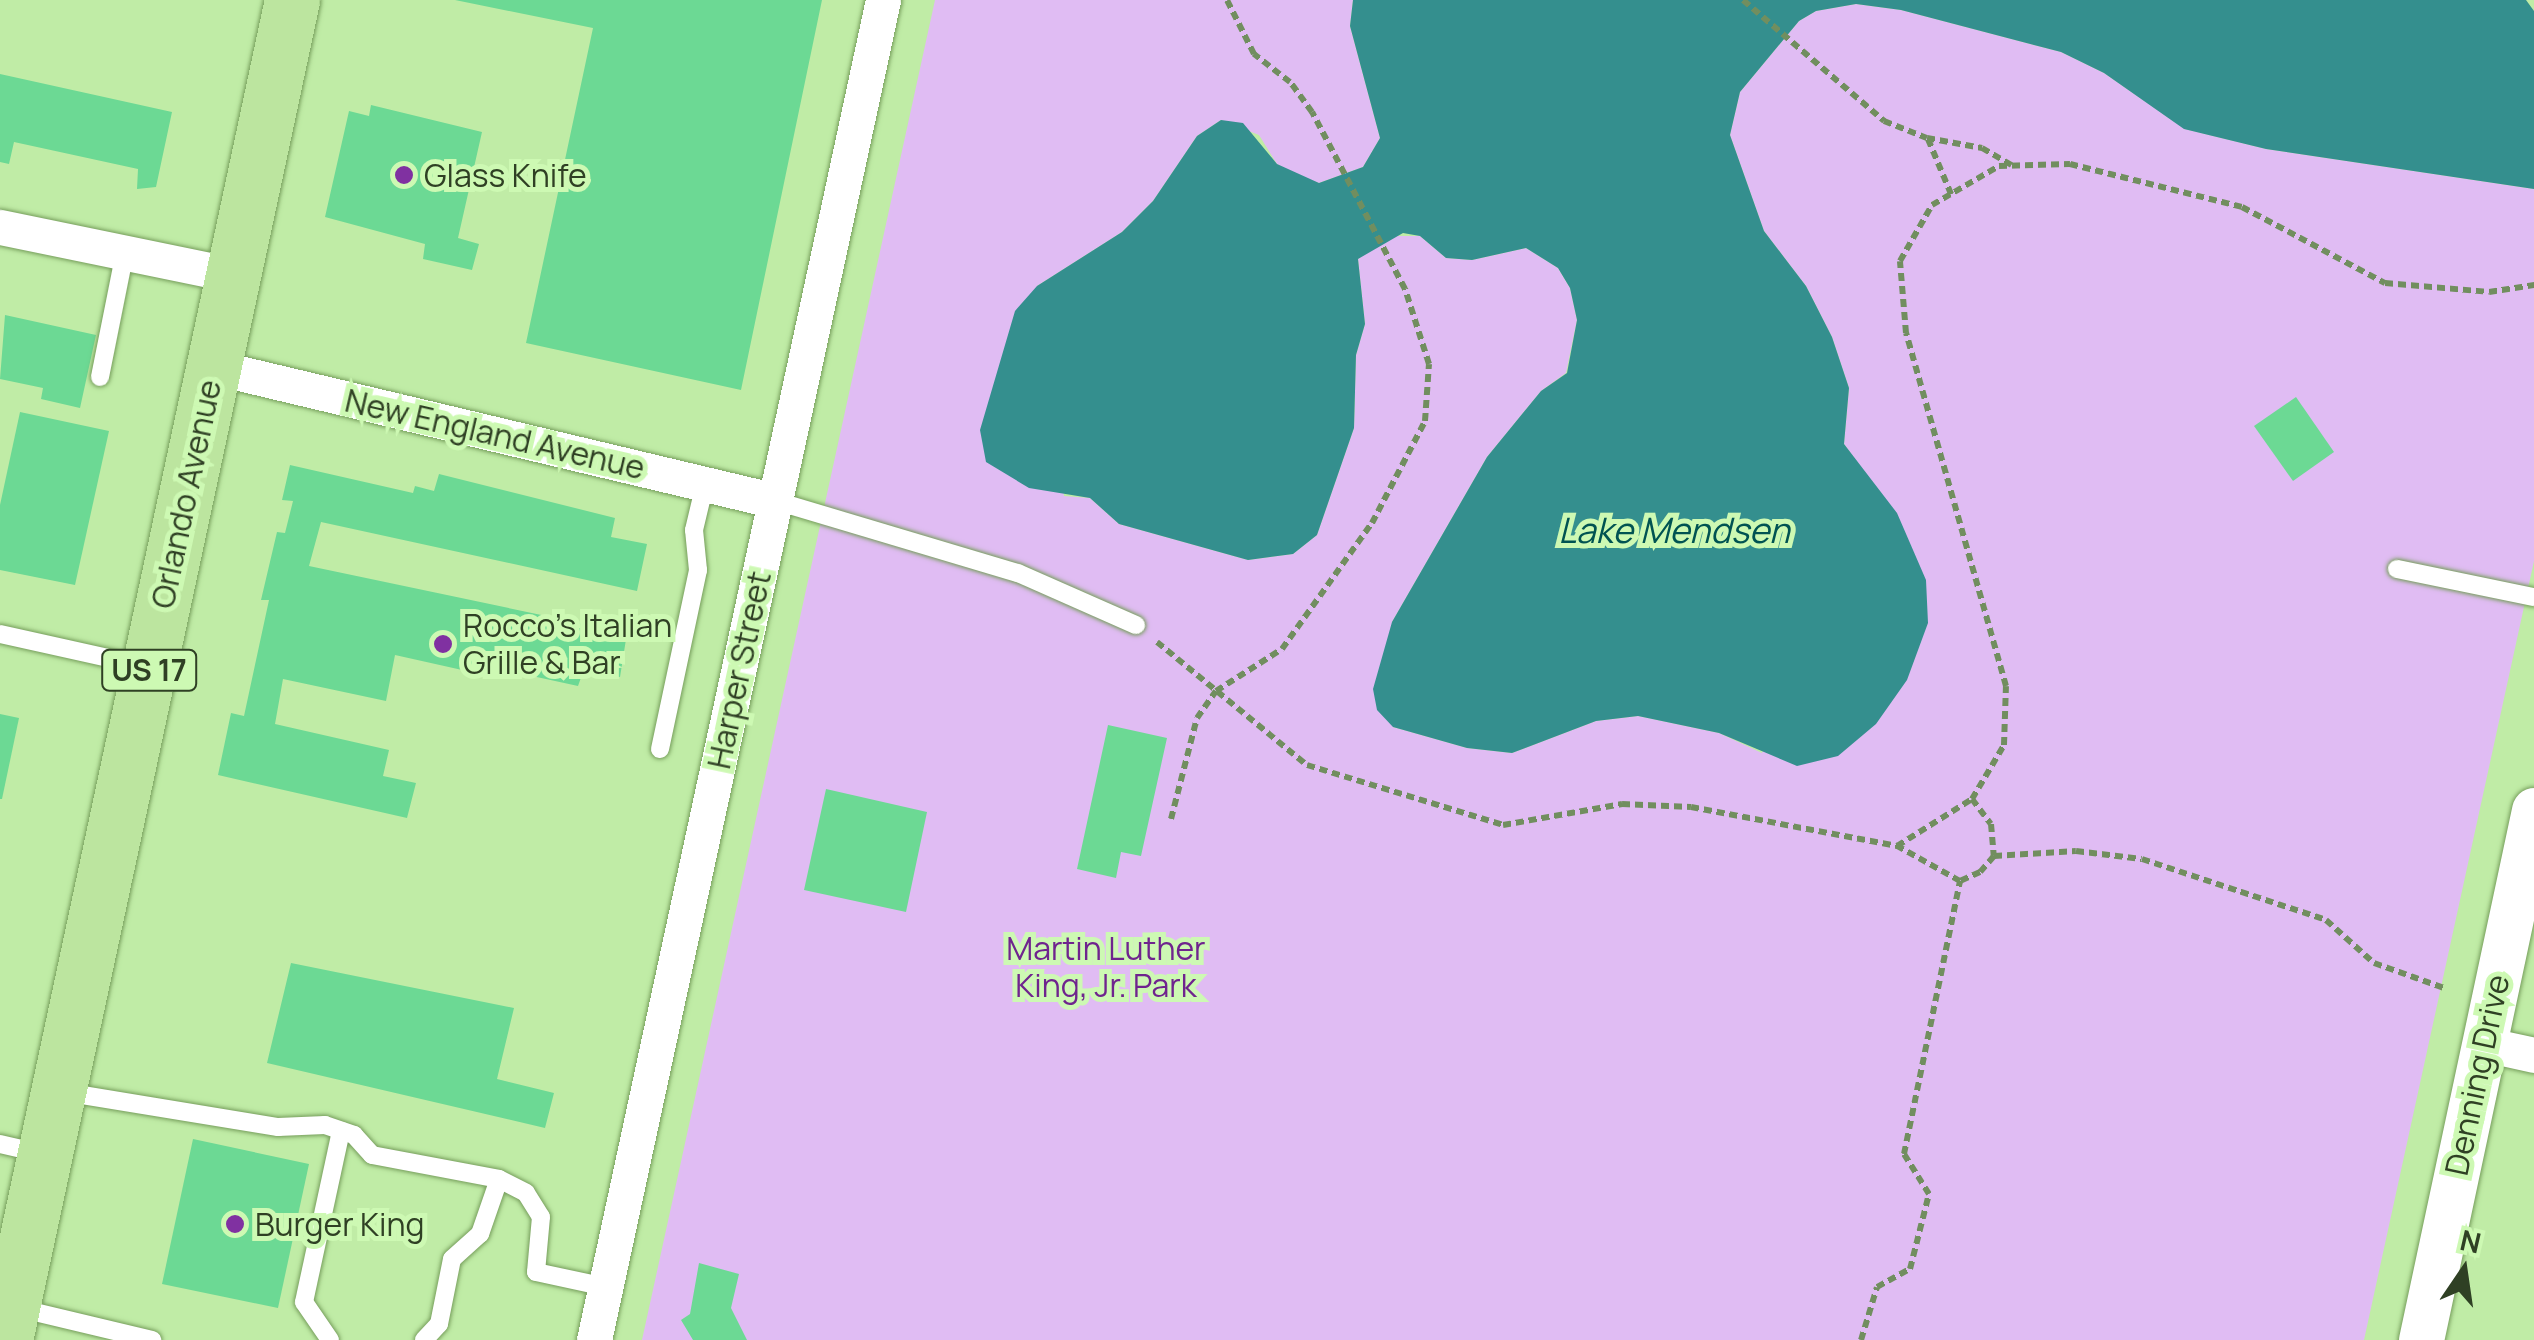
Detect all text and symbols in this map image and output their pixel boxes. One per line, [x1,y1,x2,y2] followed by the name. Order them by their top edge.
[424,156,587,194] place label: Glass Knife
[393,164,415,186] marker: Glass Knife
[143,376,229,612] street label: Orlando Avenue
[342,381,648,487] street label: New England Avenue
[1558,509,1790,551] water label: Lake Mendsen
[699,568,779,772] street label: Harper Street
[463,607,672,682] place label: Rocco's Italian Grille & Bar
[432,633,454,655] marker: Rocco's Italian Grille & Bar
[99,645,199,695] road number: US 17
[1006,930,1206,1005] park label: Martin Luther King, Jr. Park
[2437,971,2517,1179] street label: Denning Drive
[255,1205,425,1243] place label: Burger King
[224,1213,246,1235] marker: Burger King
[2414,1220,2514,1320] north arrow
[2457,1220,2485,1262] text: N

